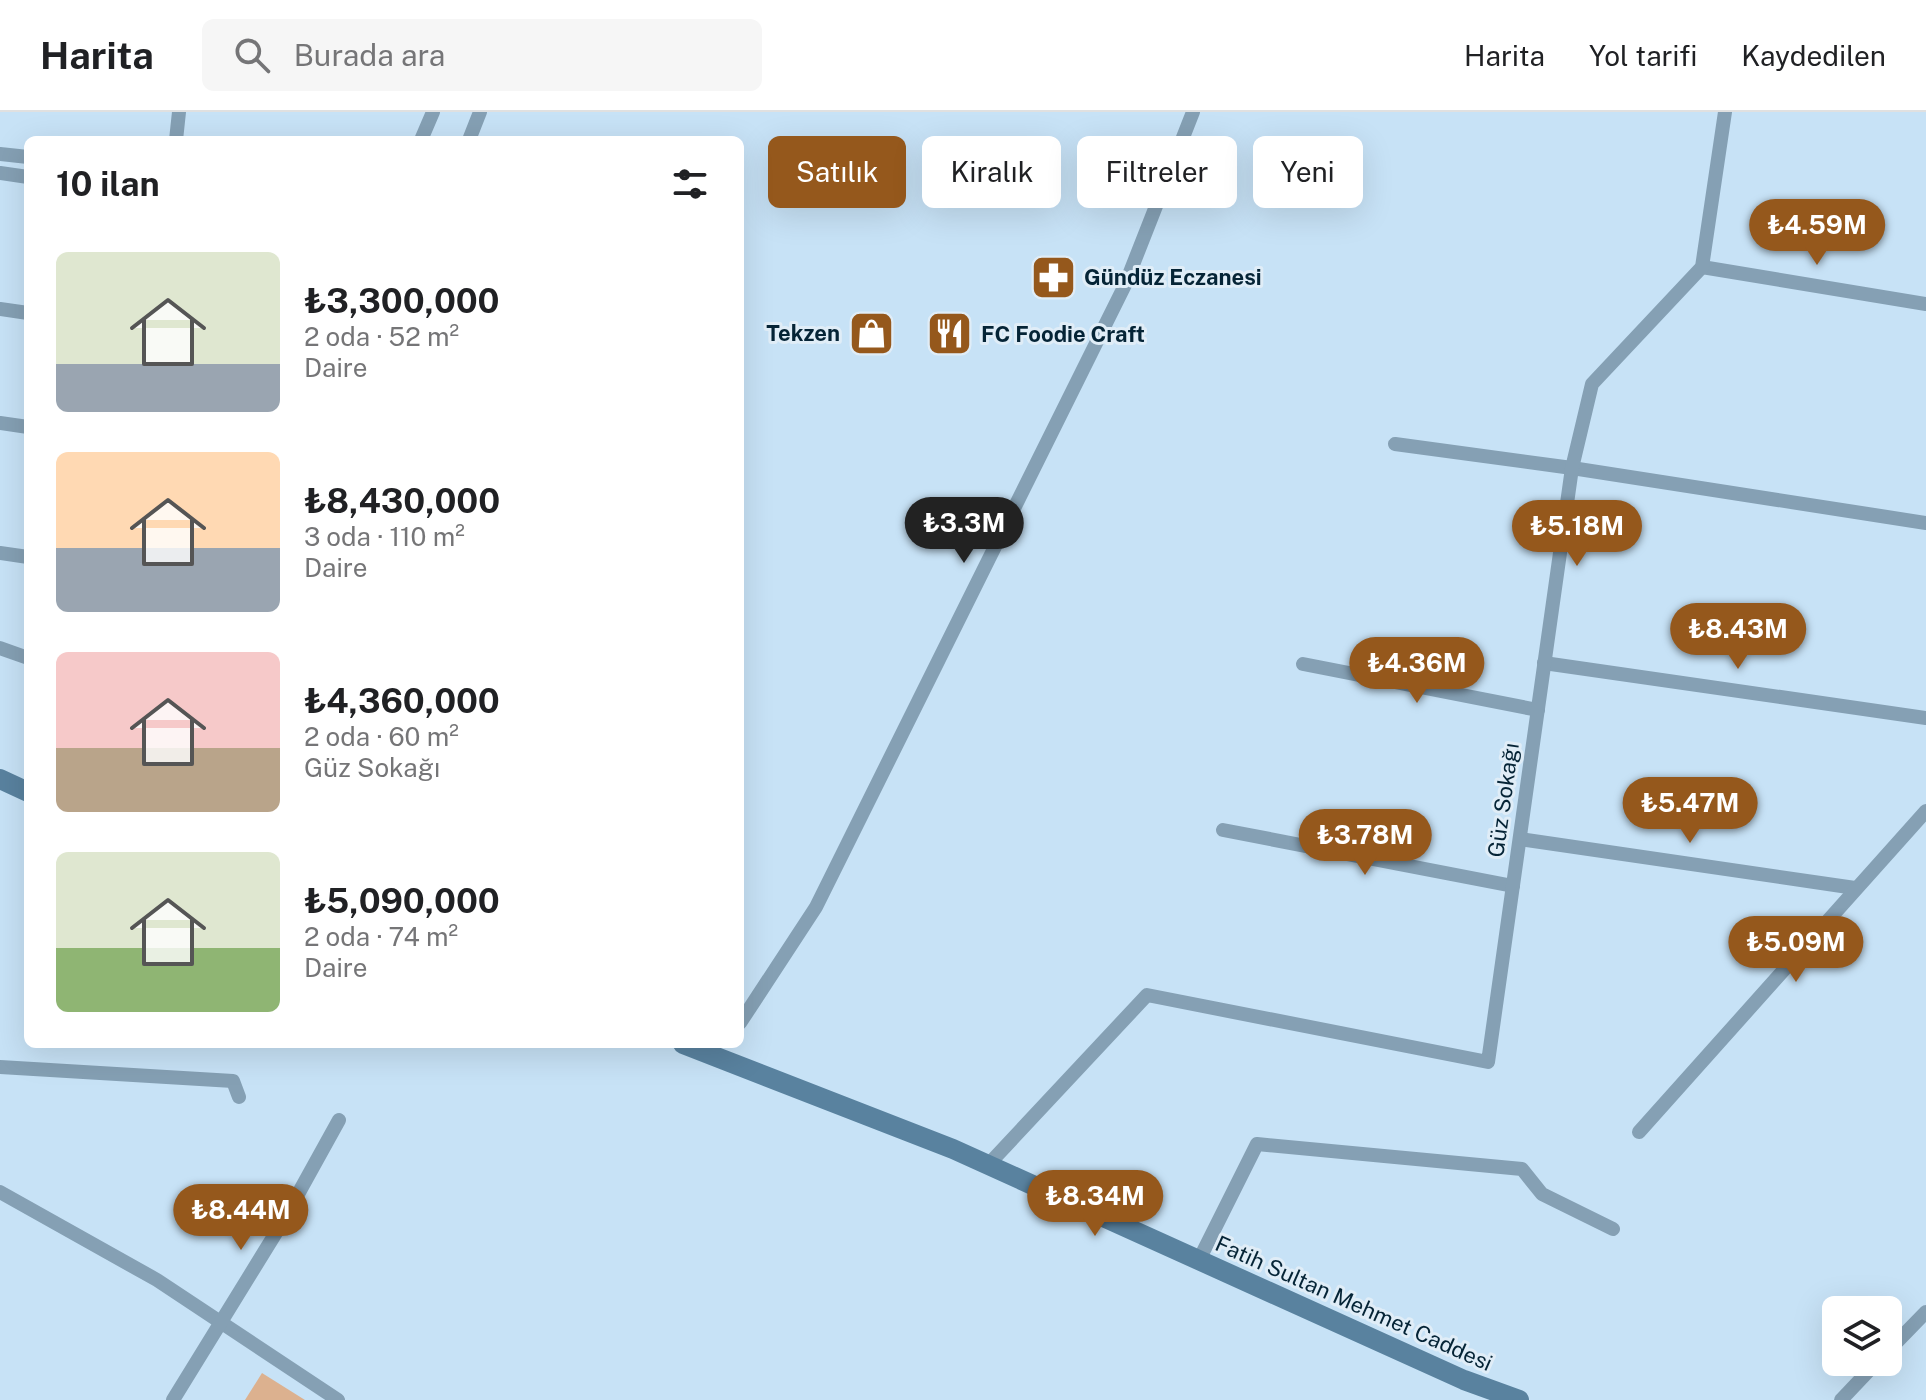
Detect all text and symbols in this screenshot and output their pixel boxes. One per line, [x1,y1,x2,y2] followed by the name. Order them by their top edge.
[202,19,762,91] search box
[40,33,154,78] text: Harita
[230,33,274,77] icon: search
[294,37,445,73] text: Burada ara
[1464,39,1545,72] text: Harita
[1589,39,1697,72] text: Yol tarifi
[1741,39,1886,72] text: Kaydedilen
[768,136,906,208] chip: Satılık
[922,136,1061,208] chip: Kiralık
[1077,136,1237,208] chip: Filtreler
[1253,136,1363,208] chip: Yeni
[668,162,712,206] icon: filters
[56,164,160,204] text: 10 ilan
[1752,199,1882,267] pin: ₺4.59M
[1767,209,1867,240] text: ₺4.59M
[1029,253,1077,301] pharmacy icon: Gündüz Eczanesi
[1084,264,1262,290] place label: Gündüz Eczanesi
[304,281,499,321] text: ₺3,300,000
[120,284,216,380] icon: home
[847,309,895,357] shop icon: Tekzen
[926,310,974,358] restaurant icon: FC Foodie Craft
[766,320,840,346] place label: Tekzen
[304,321,459,352] text: 2 oda · 52 m²
[981,321,1145,347] place label: FC Foodie Craft
[304,352,368,383] text: Daire
[304,481,500,521] text: ₺8,430,000
[120,484,216,580] icon: home
[908,497,1020,565] pin: ₺3.3M
[1512,500,1642,568] pin: ₺5.18M
[923,507,1005,538] text: ₺3.3M
[1530,510,1624,541] text: ₺5.18M
[304,521,465,552] text: 3 oda · 110 m²
[304,552,368,583] text: Daire
[1673,603,1803,671] pin: ₺8.43M
[1688,613,1788,644] text: ₺8.43M
[1352,637,1482,705] pin: ₺4.36M
[1367,647,1467,678] text: ₺4.36M
[304,681,500,721] text: ₺4,360,000
[120,684,216,780] icon: home
[304,721,459,752] text: 2 oda · 60 m²
[1482,741,1524,859] street label: Güz Sokağı
[304,752,440,783] text: Güz Sokağı
[1625,777,1755,845] pin: ₺5.47M
[1641,787,1739,818] text: ₺5.47M
[1300,809,1430,877] pin: ₺3.78M
[1317,819,1413,850] text: ₺3.78M
[304,881,500,921] text: ₺5,090,000
[120,884,216,980] icon: home
[1731,916,1861,984] pin: ₺5.09M
[304,921,458,952] text: 2 oda · 74 m²
[1746,926,1846,957] text: ₺5.09M
[304,952,368,983] text: Daire
[1030,1170,1160,1238] pin: ₺8.34M
[1045,1180,1145,1211] text: ₺8.34M
[176,1184,306,1252] pin: ₺8.44M
[191,1194,291,1225] text: ₺8.44M
[1212,1230,1496,1376] street label: Fatih Sultan Mehmet Caddesi
[1822,1296,1902,1376] map controls
[1822,1296,1902,1376] button: layers

